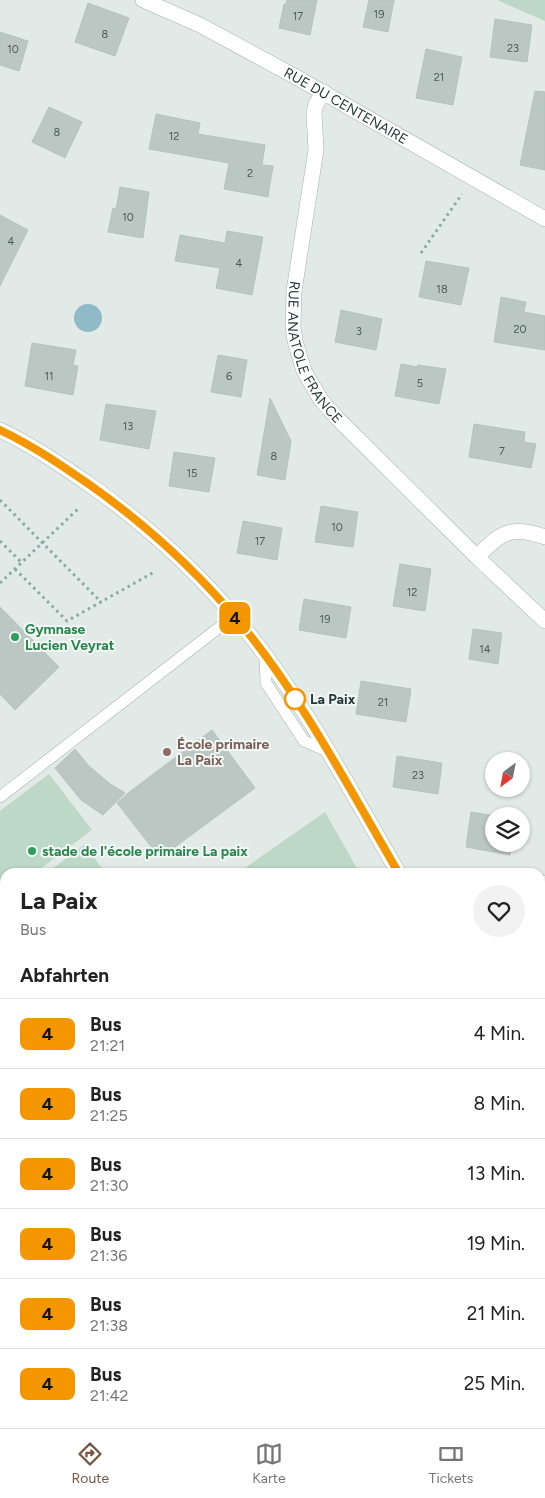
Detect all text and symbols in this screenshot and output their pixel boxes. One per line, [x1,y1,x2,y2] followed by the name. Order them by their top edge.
[374,8,384,21] house number: 19
[293,10,303,23] house number: 17
[102,28,109,41] house number: 8
[507,42,519,55] house number: 23
[7,43,19,56] house number: 10
[281,64,411,148] street label: RUE DU CENTENAIRE
[434,71,444,84] house number: 21
[54,126,61,139] house number: 8
[169,130,179,143] house number: 12
[247,167,253,180] house number: 2
[122,211,134,224] house number: 10
[8,235,15,248] house number: 4
[236,257,243,270] house number: 4
[284,280,346,426] street label: RUE ANATOLE FRANCE
[436,283,448,296] house number: 18
[513,323,527,336] house number: 20
[356,325,362,338] house number: 3
[44,370,54,383] house number: 11
[226,370,232,383] house number: 6
[417,377,423,390] house number: 5
[123,420,133,433] house number: 13
[499,445,505,458] house number: 7
[271,450,278,463] house number: 8
[187,467,197,480] house number: 15
[331,521,343,534] house number: 10
[255,535,265,548] house number: 17
[407,586,417,599] house number: 12
[219,602,251,634] line badge: 4
[229,607,241,629] text: 4
[320,613,330,626] house number: 19
[25,621,115,654] place label: Gymnase Lucien Veyrat
[9,631,21,643] marker: Gymnase Lucien Veyrat
[479,643,491,656] house number: 14
[284,688,306,710] marker: La Paix
[310,691,356,708] place label: La Paix
[378,696,388,709] house number: 21
[177,736,270,769] place label: École primaire La Paix
[161,746,173,758] marker: École primaire La Paix
[485,752,530,798] north arrow
[485,752,530,852] map controls
[412,769,424,782] house number: 23
[485,807,530,852] button: layers
[42,843,248,860] place label: stade de l'école primaire La paix
[26,845,38,857] marker: stade de l'école primaire La paix
[473,885,525,937] button: heart
[20,886,98,915] text: La Paix
[20,920,46,939] text: Bus
[20,964,109,987] text: Abfahrten
[90,1013,121,1036] text: Bus
[473,1022,525,1045] text: 4 Min.
[42,1023,53,1045] text: 4
[90,1036,125,1055] text: 21:21
[90,1083,121,1106] text: Bus
[474,1092,525,1115] text: 8 Min.
[42,1093,53,1115] text: 4
[90,1106,128,1125] text: 21:25
[90,1153,121,1176] text: Bus
[467,1162,525,1185] text: 13 Min.
[42,1163,53,1185] text: 4
[90,1176,129,1195] text: 21:30
[90,1223,121,1246] text: Bus
[467,1232,525,1255] text: 19 Min.
[42,1233,53,1255] text: 4
[90,1246,127,1265] text: 21:36
[90,1293,121,1316] text: Bus
[467,1302,525,1325] text: 21 Min.
[42,1303,53,1325] text: 4
[90,1316,128,1335] text: 21:38
[90,1363,121,1386] text: Bus
[464,1372,525,1395] text: 25 Min.
[42,1373,53,1395] text: 4
[90,1386,128,1405] text: 21:42
[72,1440,109,1487] tab: Route
[252,1440,286,1487] tab: Karte
[429,1440,473,1487] tab: Tickets

